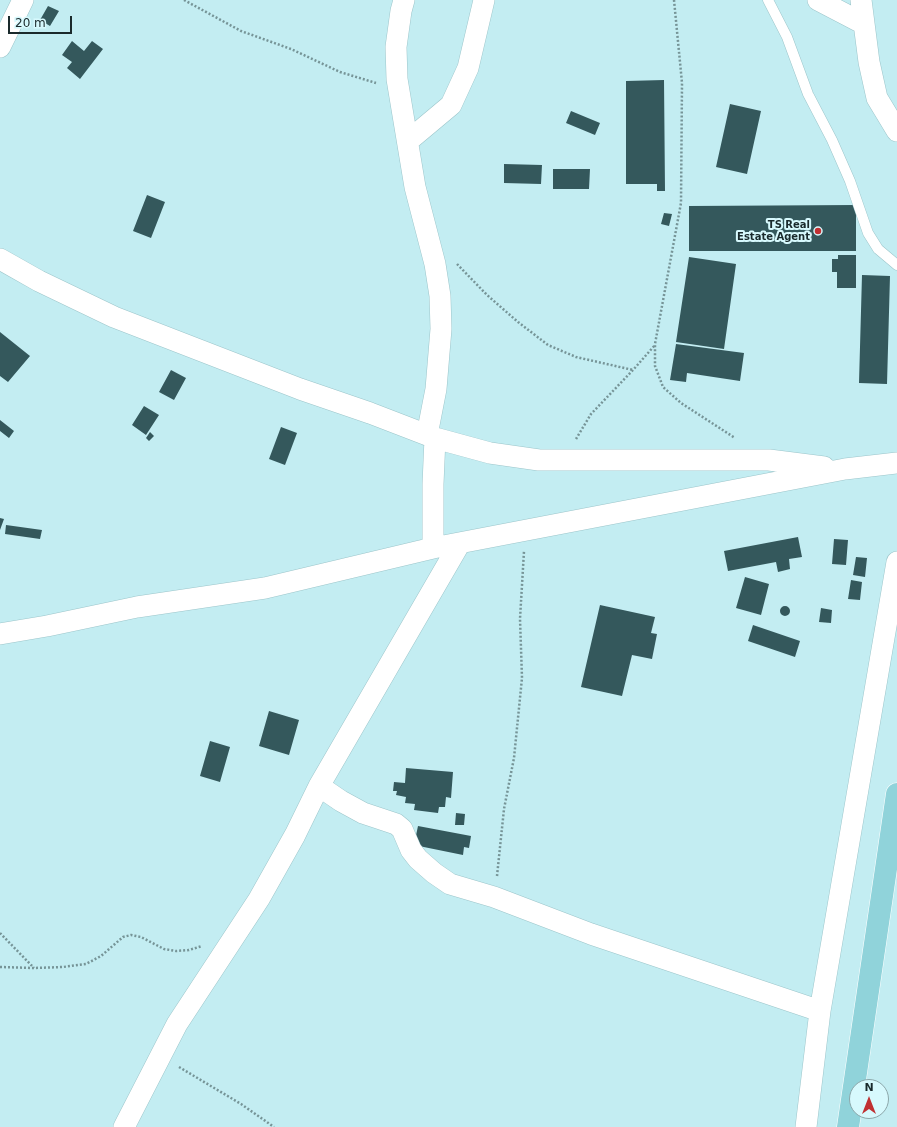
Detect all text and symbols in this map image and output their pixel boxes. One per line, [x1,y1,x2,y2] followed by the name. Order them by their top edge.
[10,8,74,34] scale bar
[15,16,46,30] text: 20 m
[737,219,810,242] place label: TS Real Estate Agent
[813,226,823,236] marker: TS Real Estate Agent
[849,1079,889,1119] north arrow
[864,1081,874,1094] text: N

